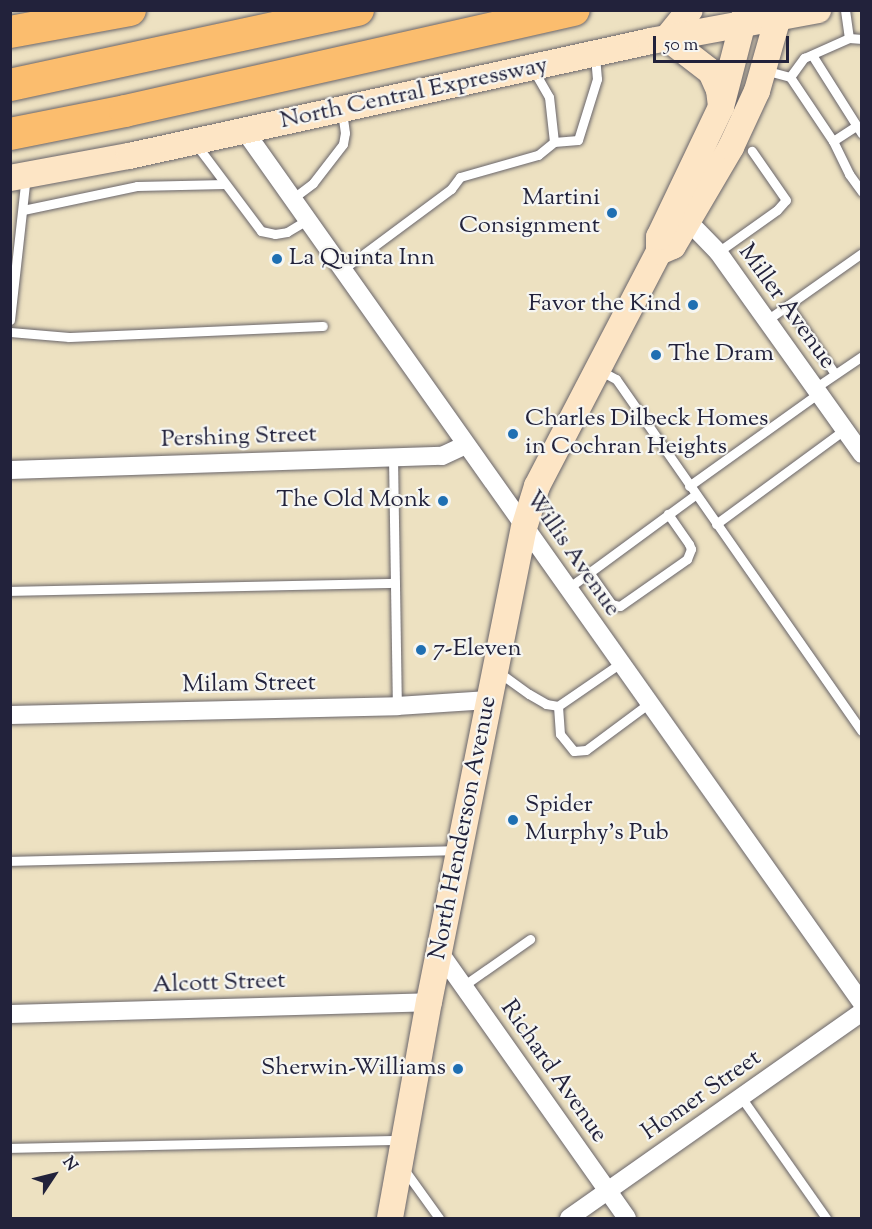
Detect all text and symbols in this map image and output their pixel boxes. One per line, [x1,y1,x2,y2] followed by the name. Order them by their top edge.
[656,24,792,62] scale bar
[664,33,698,59] text: 50 m
[278,52,550,136] street label: North Central Expressway
[459,185,600,241] place label: Martini Consignment
[605,206,619,220] marker: Martini Consignment
[731,239,841,375] street label: Miller Avenue
[289,245,435,273] place label: La Quinta Inn
[270,252,284,266] marker: La Quinta Inn
[528,291,681,319] place label: Favor the Kind
[686,298,700,312] marker: Favor the Kind
[668,341,774,369] place label: The Dram
[649,348,663,362] marker: The Dram
[525,406,769,462] place label: Charles Dilbeck Homes in Cochran Heights
[161,421,317,455] street label: Pershing Street
[506,427,520,441] marker: Charles Dilbeck Homes in Cochran Heights
[518,486,626,622] street label: Willis Avenue
[276,487,431,515] place label: The Old Monk
[436,494,450,508] marker: The Old Monk
[433,636,522,664] place label: 7-Eleven
[414,643,428,657] marker: 7-Eleven
[182,669,316,701] street label: Milam Street
[424,694,504,962] street label: North Henderson Avenue
[525,792,669,848] place label: Spider Murphy's Pub
[506,813,520,827] marker: Spider Murphy's Pub
[152,967,286,1001] street label: Alcott Street
[493,995,613,1149] street label: Richard Avenue
[637,1044,767,1148] street label: Homer Street
[261,1055,446,1083] place label: Sherwin-Williams
[451,1062,465,1076] marker: Sherwin-Williams
[24,1145,84,1205] north arrow
[56,1153,82,1176] text: N

